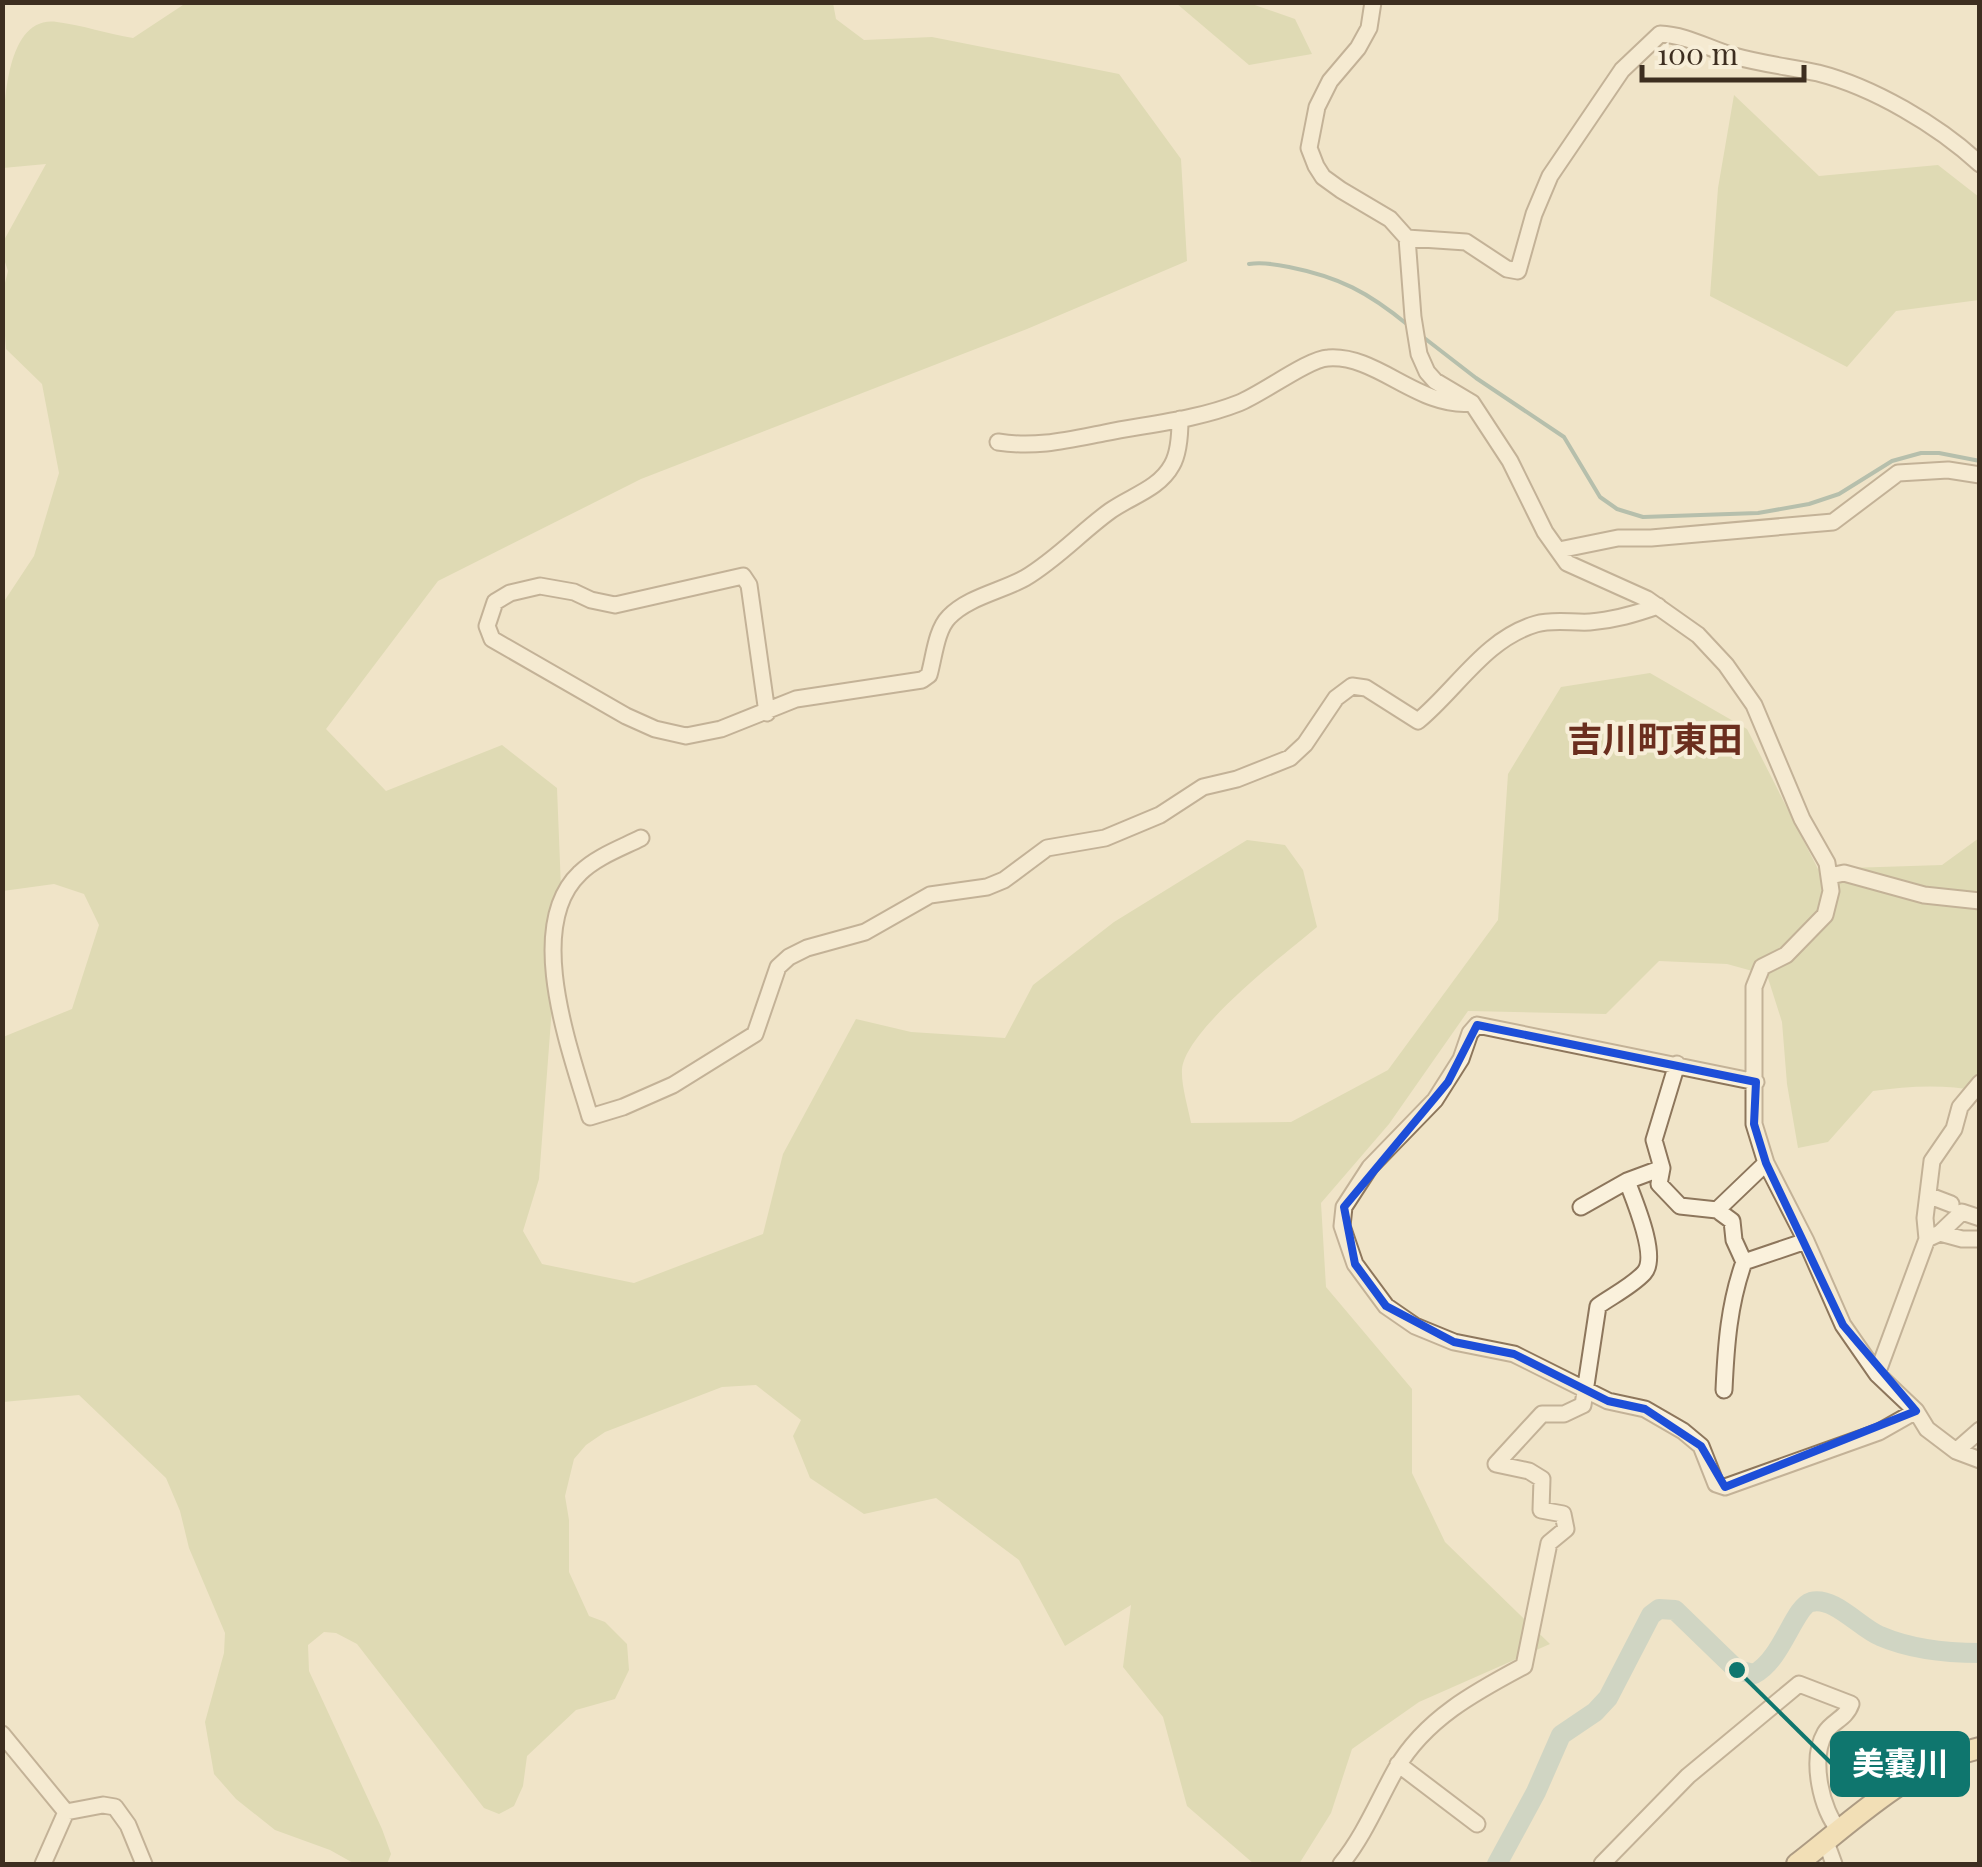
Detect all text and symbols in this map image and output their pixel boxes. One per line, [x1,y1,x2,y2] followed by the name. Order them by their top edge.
[1642,20,1804,82] scale bar
[1657,33,1739,73] text: 100 m
[1567,714,1743,761] district label: 吉川町東田
[1832,1733,1968,1795] callout: 美嚢川
[1852,1740,1948,1783] text: 美嚢川

